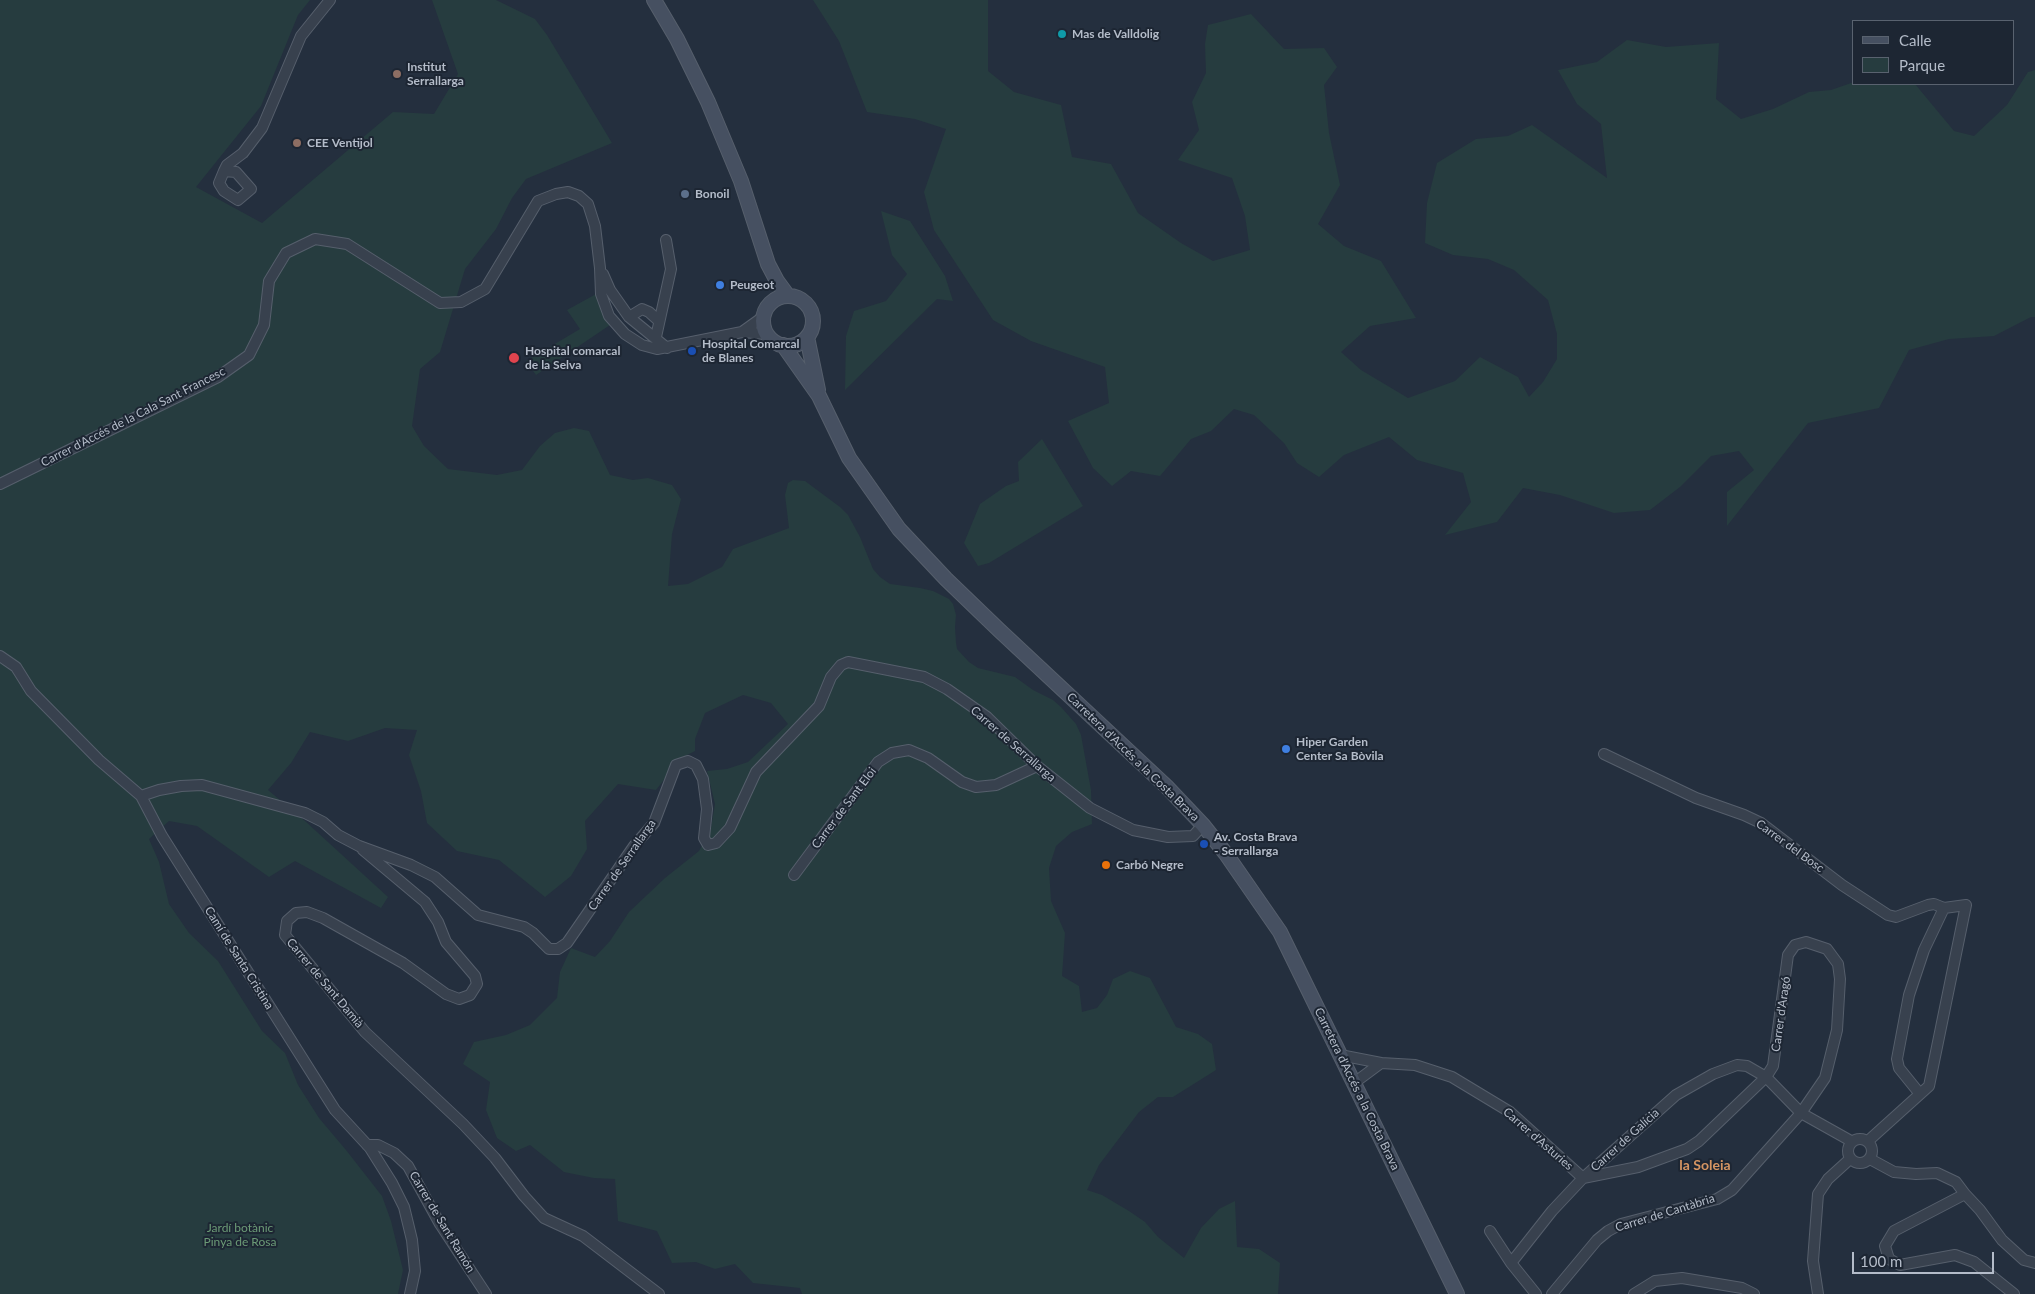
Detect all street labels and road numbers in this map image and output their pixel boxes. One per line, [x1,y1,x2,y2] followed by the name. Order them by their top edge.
[38,364,228,470] street label: Carrer d'Accés de la Cala Sant Francesc
[1064,690,1202,824] street label: Carretera d'Accés a la Costa Brava
[968,703,1058,785] street label: Carrer de Serrallarga
[809,764,879,852] street label: Carrer de Sant Eloi
[1753,816,1827,876] street label: Carrer del Bosc
[585,817,659,913] street label: Carrer de Serrallarga
[201,904,277,1012] street label: Camí de Santa Cristina
[283,935,367,1031] street label: Carrer de Sant Damià
[1769,975,1793,1053] street label: Carrer d'Aragó
[1311,1005,1403,1173] street label: Carretera d'Accés a la Costa Brava
[1500,1105,1576,1173] street label: Carrer d'Asturies
[1588,1105,1662,1175] street label: Carrer de Galícia
[406,1169,478,1275] street label: Carrer de Sant Ramón
[1614,1191,1716,1235] street label: Carrer de Cantàbria

